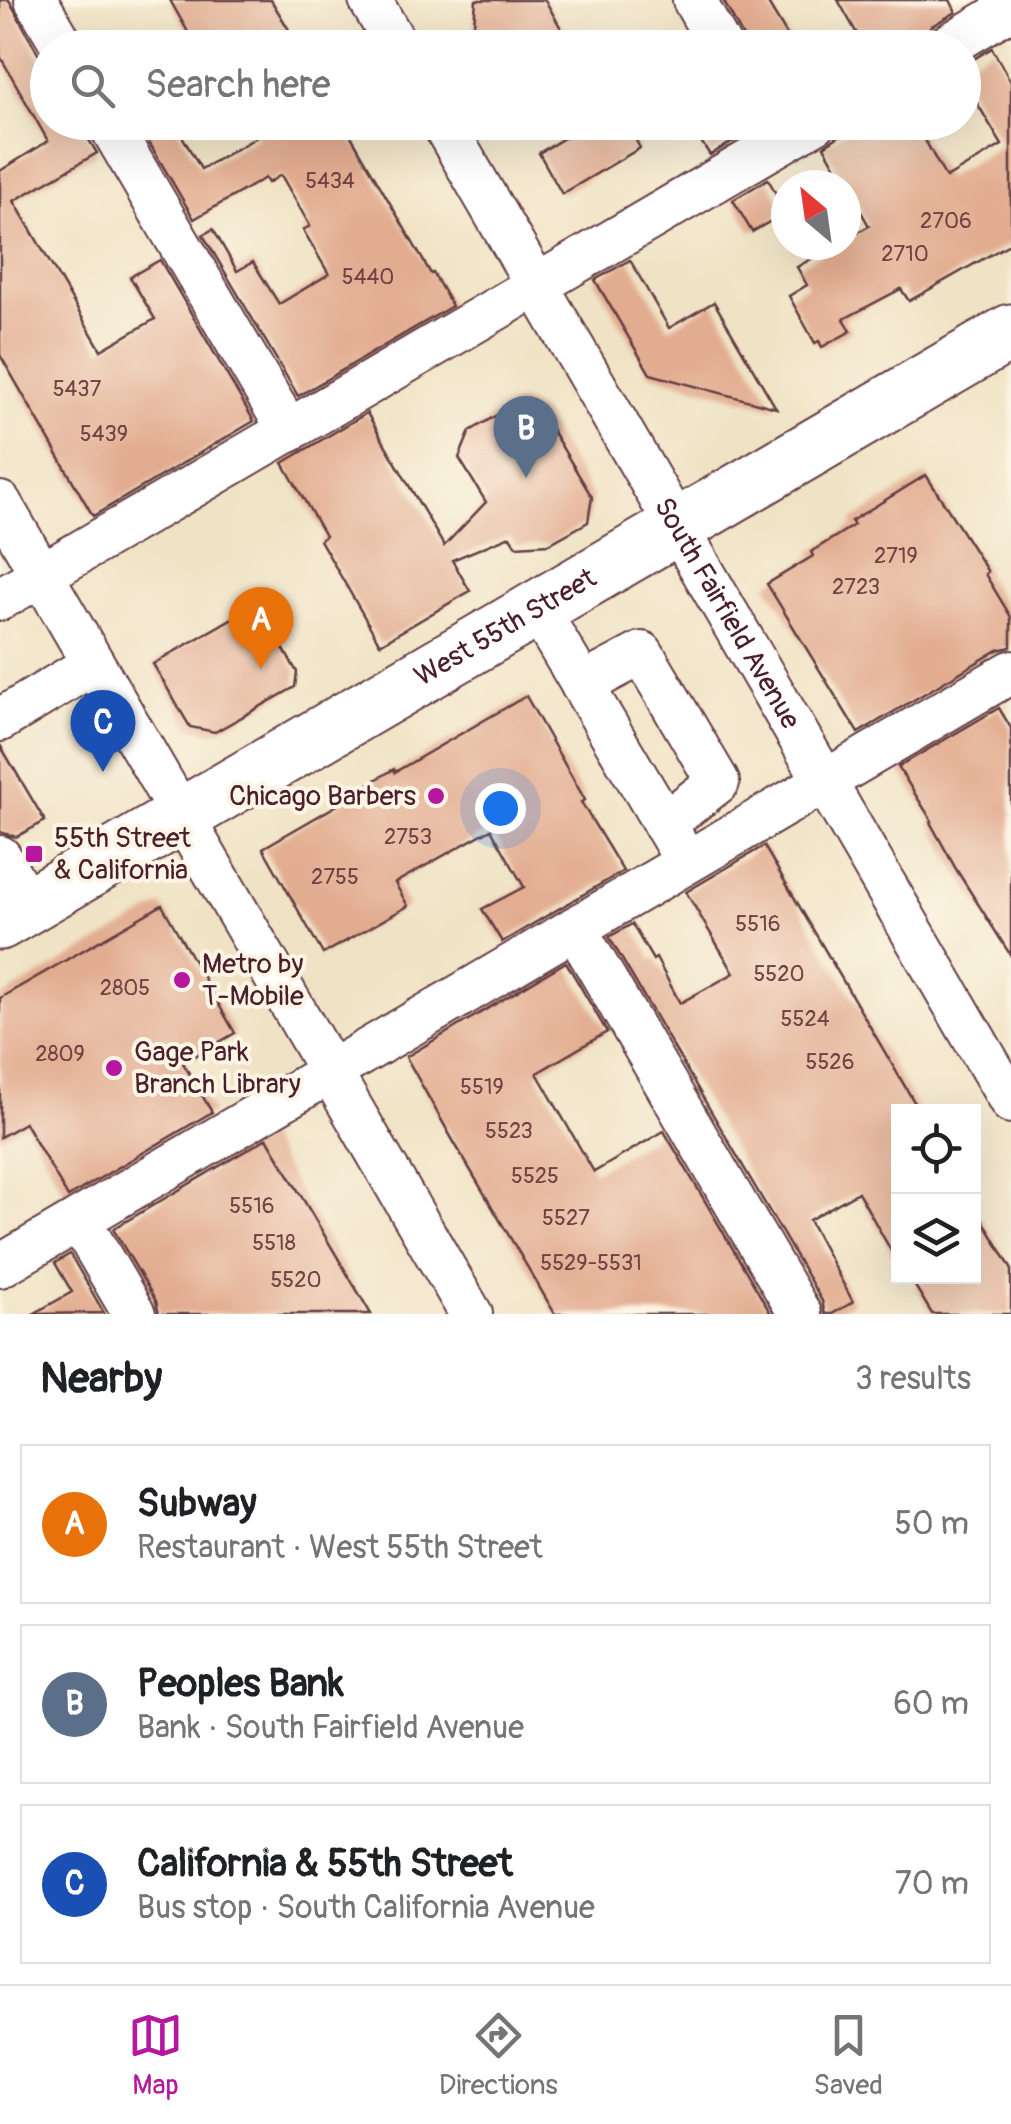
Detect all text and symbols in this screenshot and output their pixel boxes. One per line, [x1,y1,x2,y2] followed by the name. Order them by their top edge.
[30,30,981,140] search box
[65,58,120,113] icon: search
[145,61,331,109] text: Search here
[305,167,355,195] house number: 5434
[771,170,861,260] north arrow
[920,207,972,235] house number: 2706
[881,240,929,268] house number: 2710
[342,263,394,291] house number: 5440
[53,375,102,403] house number: 5437
[494,396,558,478] pin: B
[80,420,128,448] house number: 5439
[646,491,808,735] street label: South Fairfield Avenue
[874,542,918,570] house number: 2719
[408,560,603,694] street label: West 55th Street
[832,573,880,601] house number: 2723
[228,586,294,669] pin: A
[70,690,136,772] pin: C
[229,779,416,814] place label: Chicago Barbers
[475,783,526,834] your location
[425,785,447,807] marker: Chicago Barbers
[54,821,191,888] place label: 55th Street & California
[384,823,432,851] house number: 2753
[23,843,45,865] marker: 55th Street & California
[311,863,359,891] house number: 2755
[735,910,781,938] house number: 5516
[202,947,304,1014] place label: Metro by T-Mobile
[753,960,805,988] house number: 5520
[171,969,193,991] marker: Metro by T-Mobile
[100,974,150,1002] house number: 2805
[781,1005,830,1033] house number: 5524
[134,1035,301,1102] place label: Gage Park Branch Library
[35,1040,85,1068] house number: 2809
[806,1048,854,1076] house number: 5526
[103,1057,125,1079] marker: Gage Park Branch Library
[460,1073,504,1101] house number: 5519
[891,1104,981,1284] map controls
[891,1104,981,1194] button: locate
[485,1117,533,1145] house number: 5523
[511,1162,559,1190] house number: 5525
[229,1192,275,1220] house number: 5516
[891,1194,981,1284] button: layers
[542,1204,590,1232] house number: 5527
[252,1229,296,1257] house number: 5518
[540,1249,642,1277] house number: 5529-5531
[270,1266,322,1294] house number: 5520
[40,1353,162,1405] text: Nearby
[855,1359,971,1399] text: 3 results
[137,1480,256,1528] text: Subway
[64,1504,85,1544] text: A
[894,1504,969,1544] text: 50 m
[137,1528,543,1568] text: Restaurant · West 55th Street
[137,1660,344,1708] text: Peoples Bank
[65,1684,84,1724] text: B
[893,1684,969,1724] text: 60 m
[137,1708,524,1748] text: Bank · South Fairfield Avenue
[137,1840,513,1888] text: California & 55th Street
[65,1864,84,1904] text: C
[895,1864,969,1904] text: 70 m
[137,1888,595,1928] text: Bus stop · South California Avenue
[128,2008,183,2103] tab: Map
[439,2008,558,2103] tab: Directions
[814,2008,883,2103] tab: Saved

